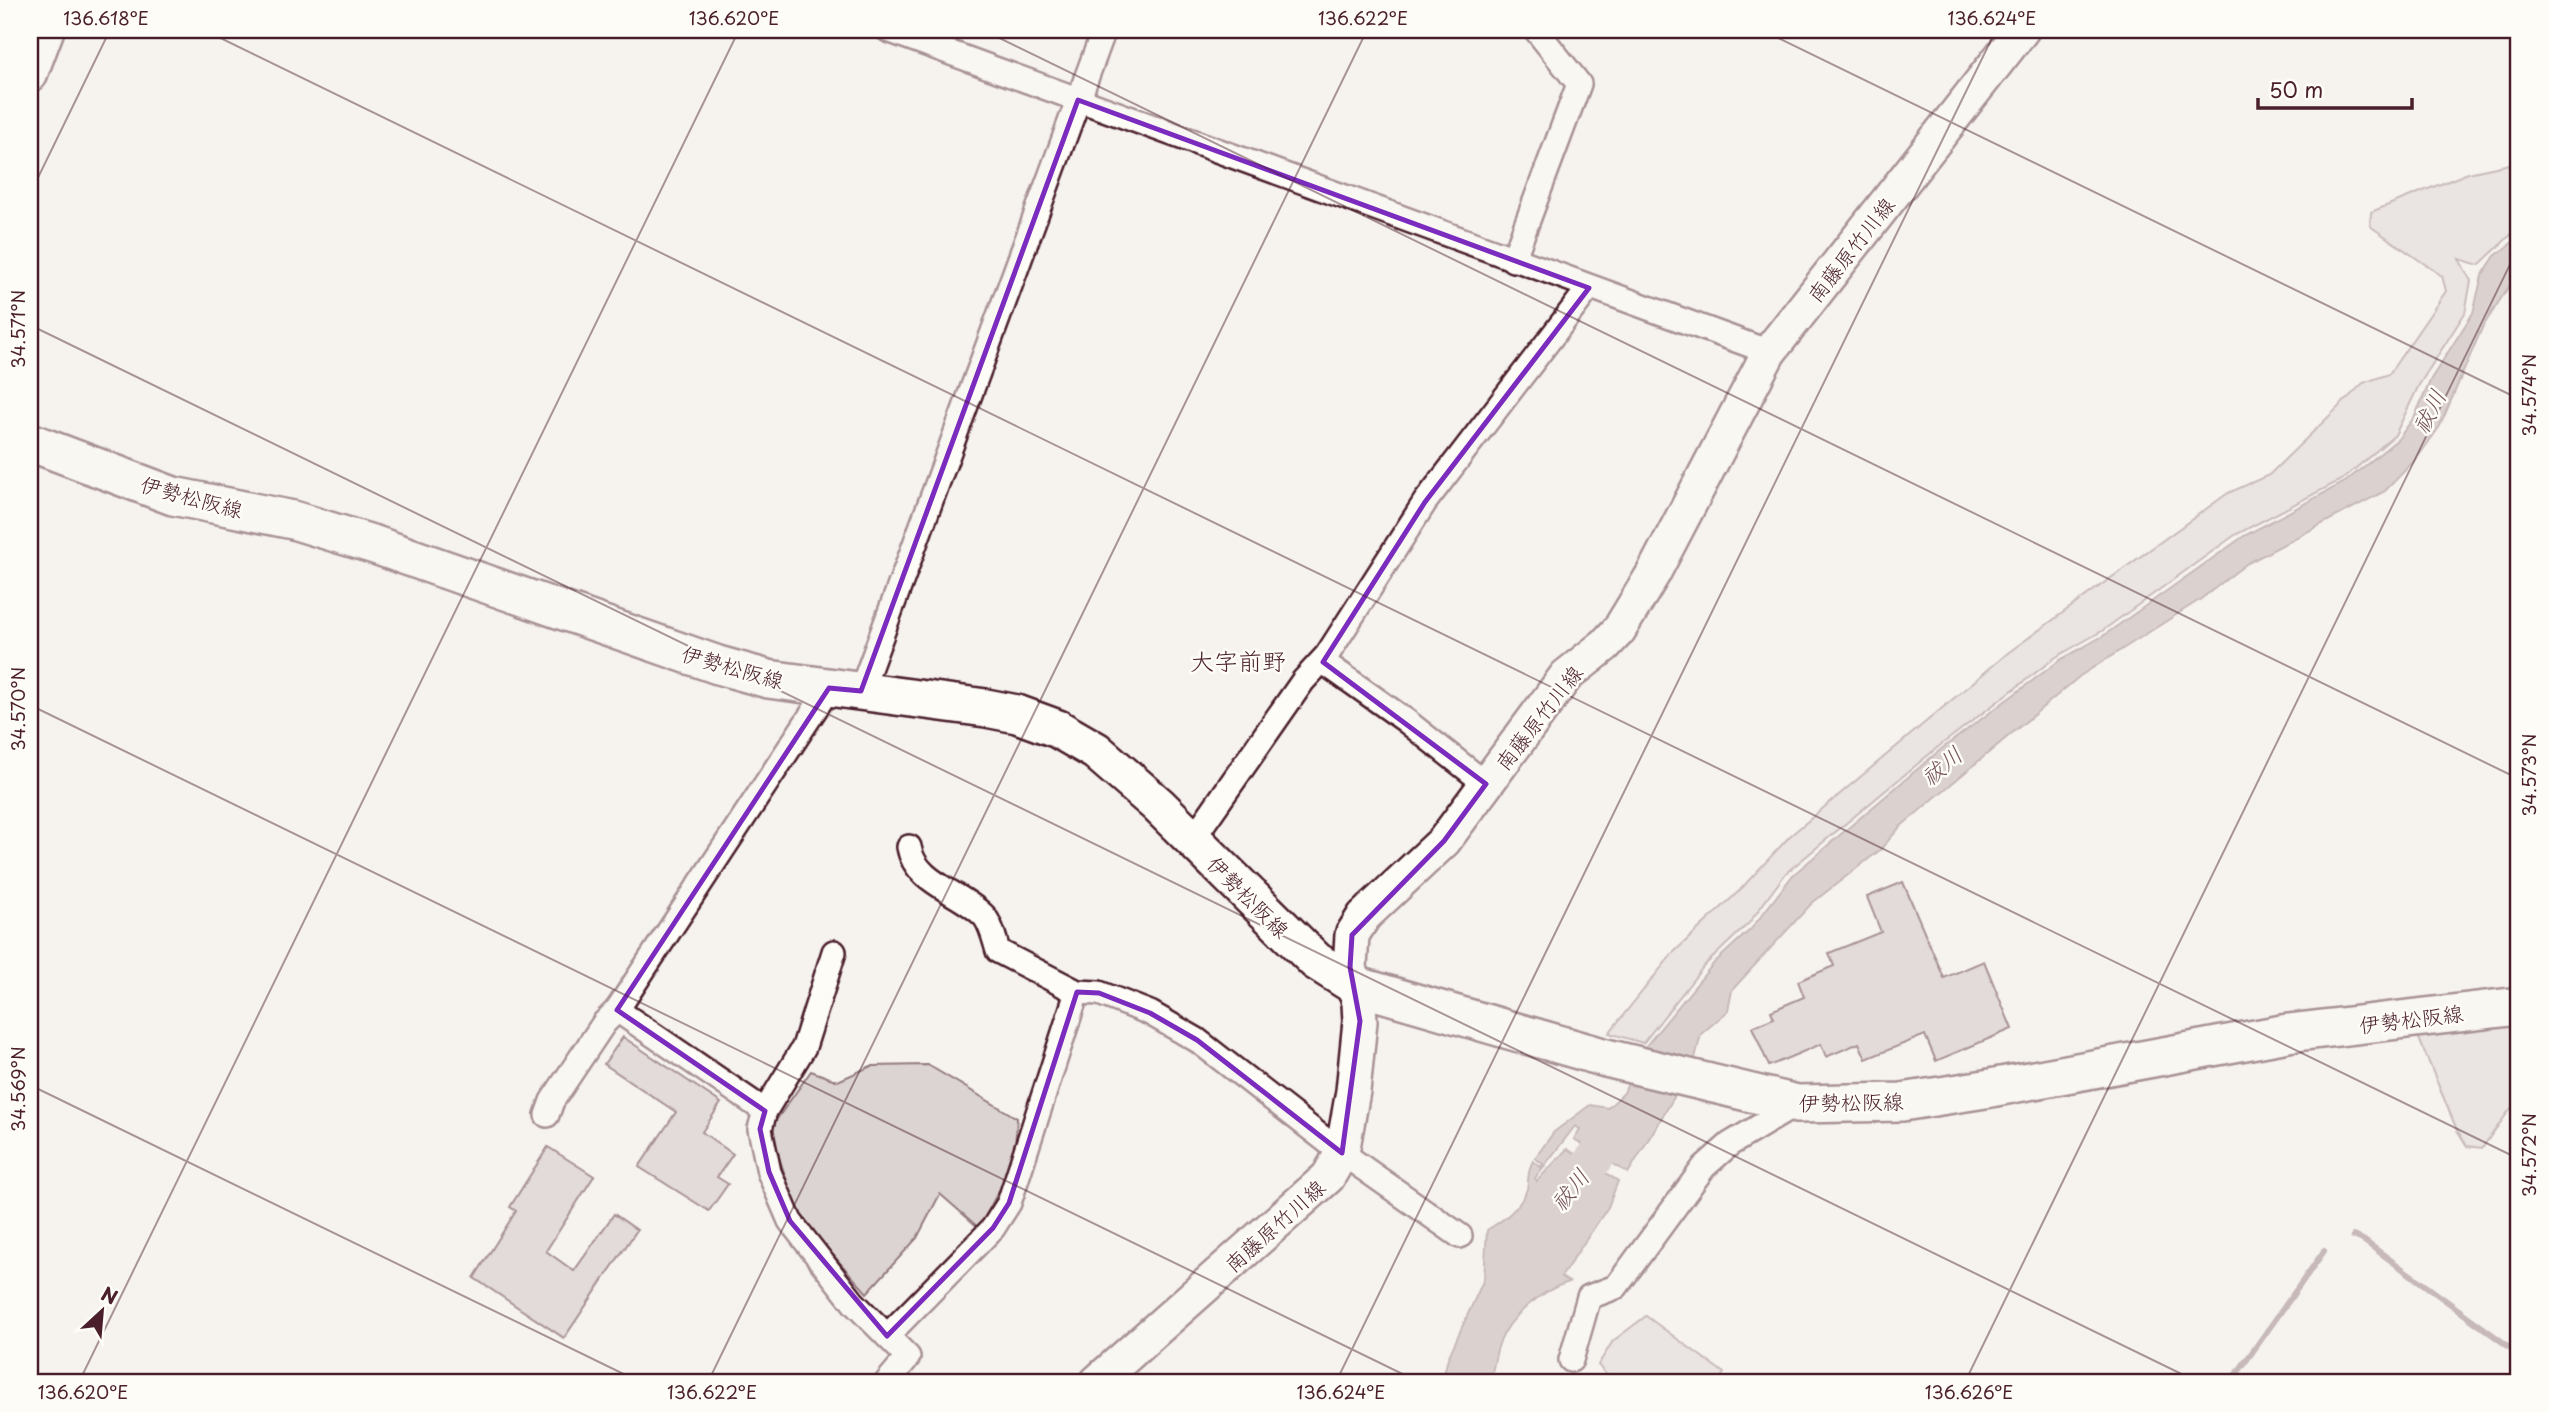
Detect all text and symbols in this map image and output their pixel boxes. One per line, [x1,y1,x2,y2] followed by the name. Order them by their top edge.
[63,4,149,31] text: 136.618°E
[689,4,779,31] text: 136.620°E
[1318,4,1408,31] text: 136.622°E
[1948,4,2036,31] text: 136.624°E
[2258,66,2412,110] scale bar
[2269,73,2323,105] text: 50 m
[1799,190,1901,308] street label: 南藤原竹川線
[4,290,31,368] text: 34.571°N
[2515,354,2542,436] text: 34.574°N
[2402,383,2454,439] water label: 祓川
[137,467,247,525] street label: 伊勢松阪線
[678,636,788,696] street label: 伊勢松阪線
[1190,642,1286,678] district label: 大字前野
[1487,658,1589,776] street label: 南藤原竹川線
[4,667,31,751] text: 34.570°N
[2515,733,2542,817] text: 34.573°N
[1912,737,1970,793] water label: 祓川
[1201,848,1297,944] street label: 伊勢松阪線
[2357,996,2465,1040] street label: 伊勢松阪線
[4,1046,31,1132] text: 34.569°N
[1798,1084,1904,1118] street label: 伊勢松阪線
[2515,1113,2542,1197] text: 34.572°N
[1541,1160,1597,1218] water label: 祓川
[1216,1171,1332,1279] street label: 南藤原竹川線
[66,1276,136,1346] north arrow
[97,1279,123,1311] text: N
[38,1378,128,1405] text: 136.620°E
[667,1378,757,1405] text: 136.622°E
[1297,1378,1385,1405] text: 136.624°E
[1925,1378,2013,1405] text: 136.626°E

